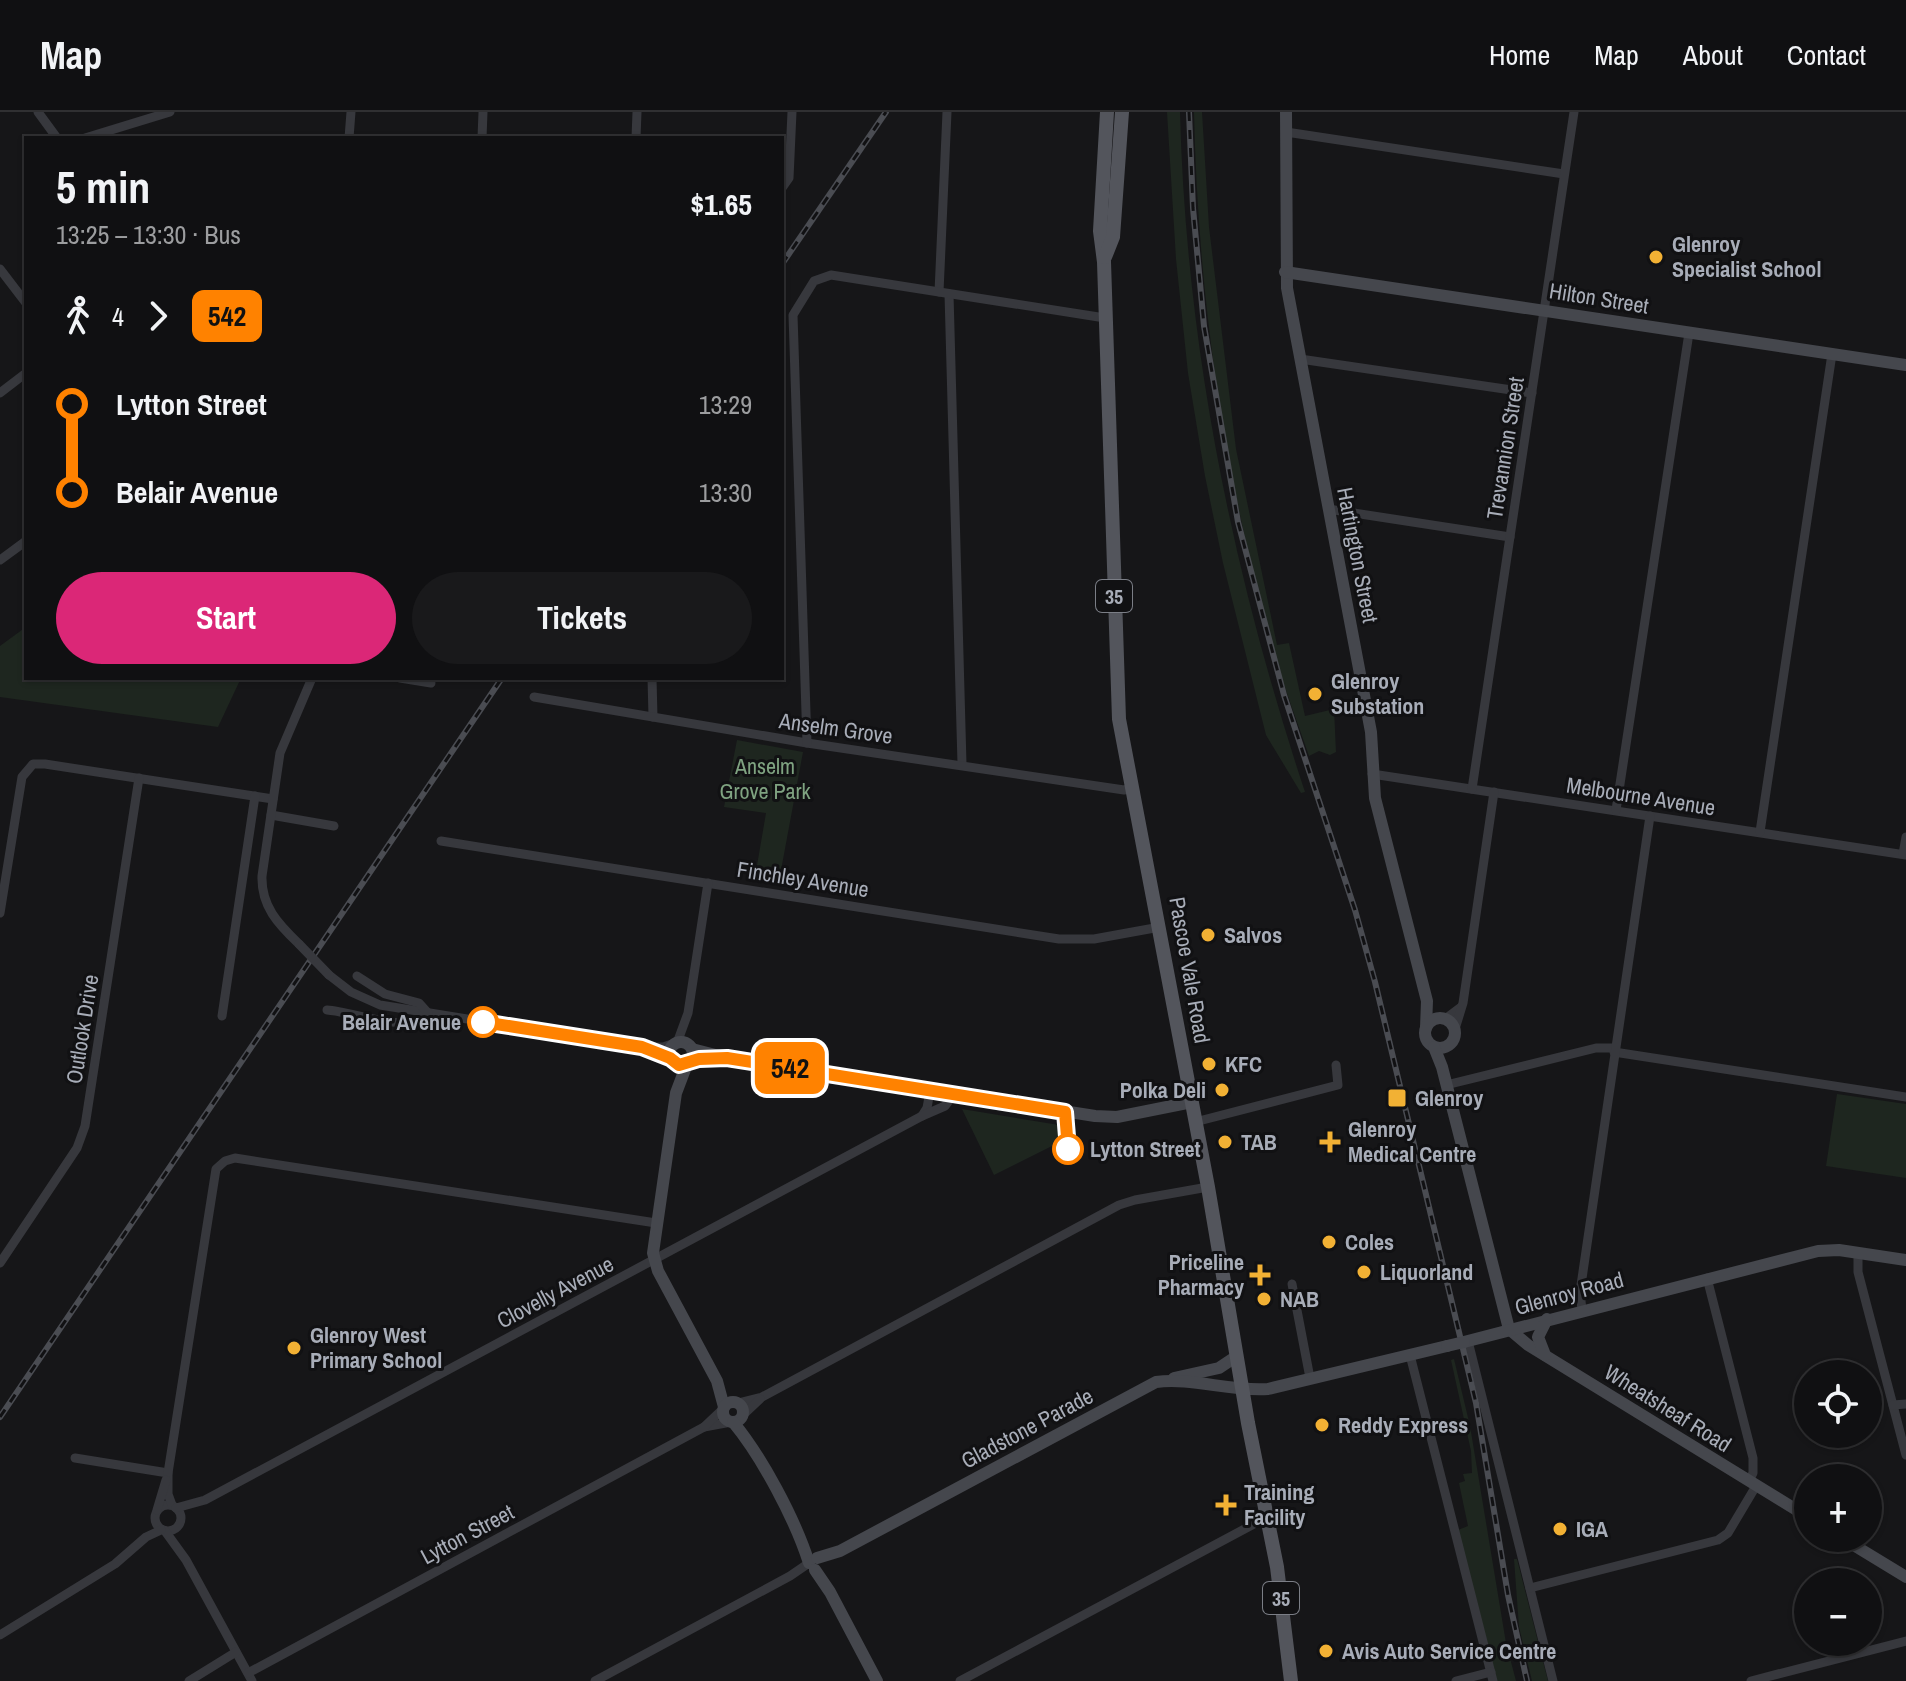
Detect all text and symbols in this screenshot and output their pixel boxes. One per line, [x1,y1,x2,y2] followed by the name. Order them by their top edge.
[40,30,102,81] text: Map
[1489,36,1550,74] text: Home
[1594,36,1639,74] text: Map
[1683,36,1743,74] text: About
[1787,36,1866,74] text: Contact
[56,157,150,217] text: 5 min
[690,184,752,224] text: $1.65
[56,217,241,252] text: 13:25 – 13:30 · Bus
[1672,229,1821,284] place label: Glenroy Specialist School
[1647,248,1665,266] marker: Glenroy Specialist School
[1547,275,1651,321] street label: Hilton Street
[56,294,100,338] icon: walk
[136,294,180,338] icon: forward
[208,297,246,335] text: 542
[112,299,124,334] text: 4
[1479,375,1531,521] street label: Trevannion Street
[116,384,267,424] text: Lytton Street
[699,387,752,422] text: 13:29
[116,472,278,512] text: Belair Avenue
[699,475,752,510] text: 13:30
[1330,485,1386,625] street label: Hartington Street
[56,572,396,664] button: Start
[412,572,752,664] button: Tickets
[1096,580,1132,612] road number: 35
[1331,666,1424,721] place label: Glenroy Substation
[1306,685,1324,703] marker: Glenroy Substation
[776,705,895,751] street label: Anselm Grove
[719,751,812,806] park label: Anselm Grove Park
[1565,769,1717,823] street label: Melbourne Avenue
[735,854,871,904] street label: Finchley Avenue
[1162,894,1218,1046] street label: Pascoe Vale Road
[1224,920,1282,950] place label: Salvos
[1199,926,1217,944] marker: Salvos
[59,972,105,1086] street label: Outlook Drive
[342,1007,461,1037] place label: Belair Avenue
[468,1007,498,1037] marker: Belair Avenue
[744,1042,836,1094] line badge: 542
[771,1049,809,1087] text: 542
[1225,1049,1262,1079] place label: KFC
[1200,1055,1218,1073] marker: KFC
[1120,1075,1206,1105] place label: Polka Deli
[1213,1081,1231,1099] marker: Polka Deli
[1415,1083,1483,1113] place label: Glenroy
[1386,1087,1408,1109] marker: Glenroy
[1348,1114,1476,1169] place label: Glenroy Medical Centre
[1241,1127,1277,1157] place label: TAB
[1319,1131,1341,1153] marker: Glenroy Medical Centre
[1216,1133,1234,1151] marker: TAB
[1053,1134,1083,1164] marker: Lytton Street
[1090,1134,1201,1164] place label: Lytton Street
[1345,1227,1394,1257] place label: Coles
[1320,1233,1338,1251] marker: Coles
[1158,1247,1244,1302] place label: Priceline Pharmacy
[491,1249,619,1335] street label: Clovelly Avenue
[1380,1257,1473,1287] place label: Liquorland
[1355,1263,1373,1281] marker: Liquorland
[1511,1264,1627,1322] street label: Glenroy Road
[1251,1266,1269,1284] marker: Priceline Pharmacy
[1280,1284,1319,1314] place label: NAB
[1255,1290,1273,1308] marker: NAB
[310,1320,442,1375] place label: Glenroy West Primary School
[285,1339,303,1357] marker: Glenroy West Primary School
[1599,1357,1737,1459] street label: Wheatsheaf Road
[1794,1360,1882,1656] map controls
[1794,1360,1882,1448] button: locate
[956,1381,1098,1475] street label: Gladstone Parade
[1338,1410,1468,1440] place label: Reddy Express
[1313,1416,1331,1434] marker: Reddy Express
[1794,1464,1882,1552] button: +
[1244,1477,1314,1532] place label: Training Facility
[1215,1494,1237,1516] marker: Training Facility
[415,1497,519,1571] street label: Lytton Street
[1576,1514,1608,1544] place label: IGA
[1551,1520,1569,1538] marker: IGA
[1794,1568,1882,1656] button: −
[1263,1582,1299,1614] road number: 35
[1342,1636,1556,1666] place label: Avis Auto Service Centre
[1317,1642,1335,1660] marker: Avis Auto Service Centre

